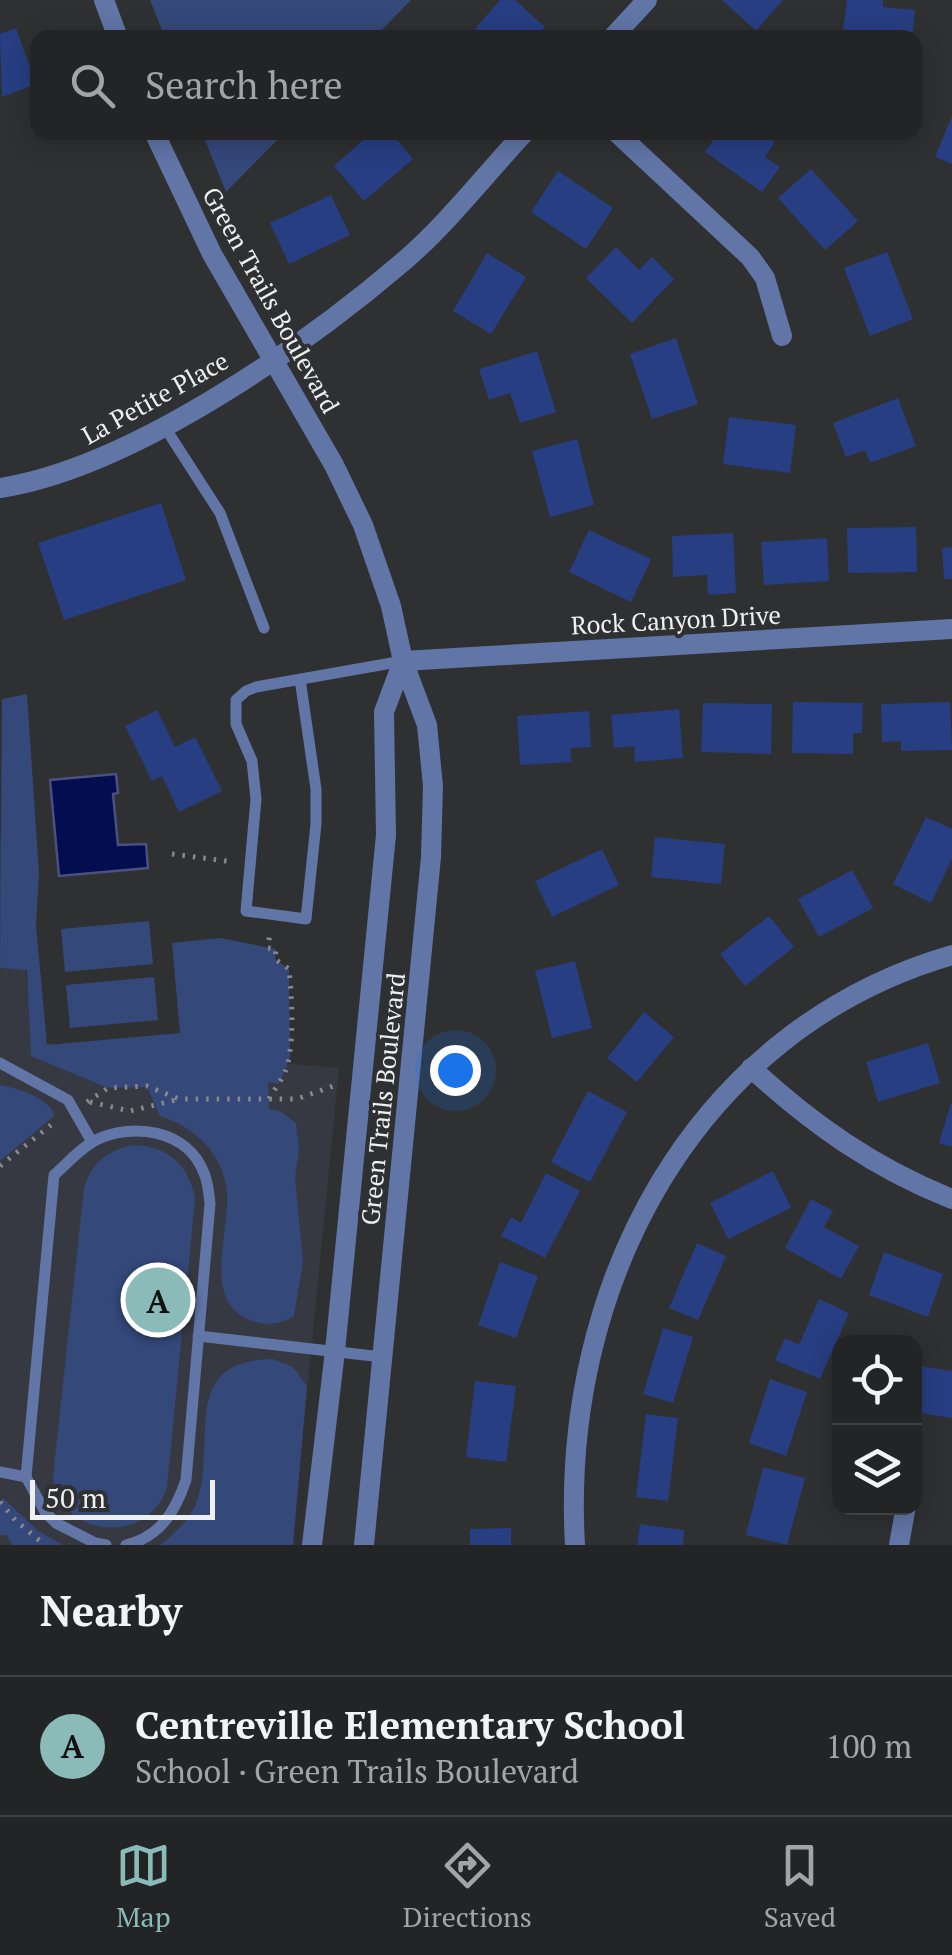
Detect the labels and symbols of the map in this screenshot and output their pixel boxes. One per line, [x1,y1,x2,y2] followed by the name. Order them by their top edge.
[195,181,347,419] street label: Green Trails Boulevard
[76,344,234,451] street label: La Petite Place
[570,598,782,641] street label: Rock Canyon Drive
[353,971,412,1227] street label: Green Trails Boulevard
[430,1045,481,1096] your location
[126,1262,190,1338] pin: A
[30,1475,215,1520] scale bar

